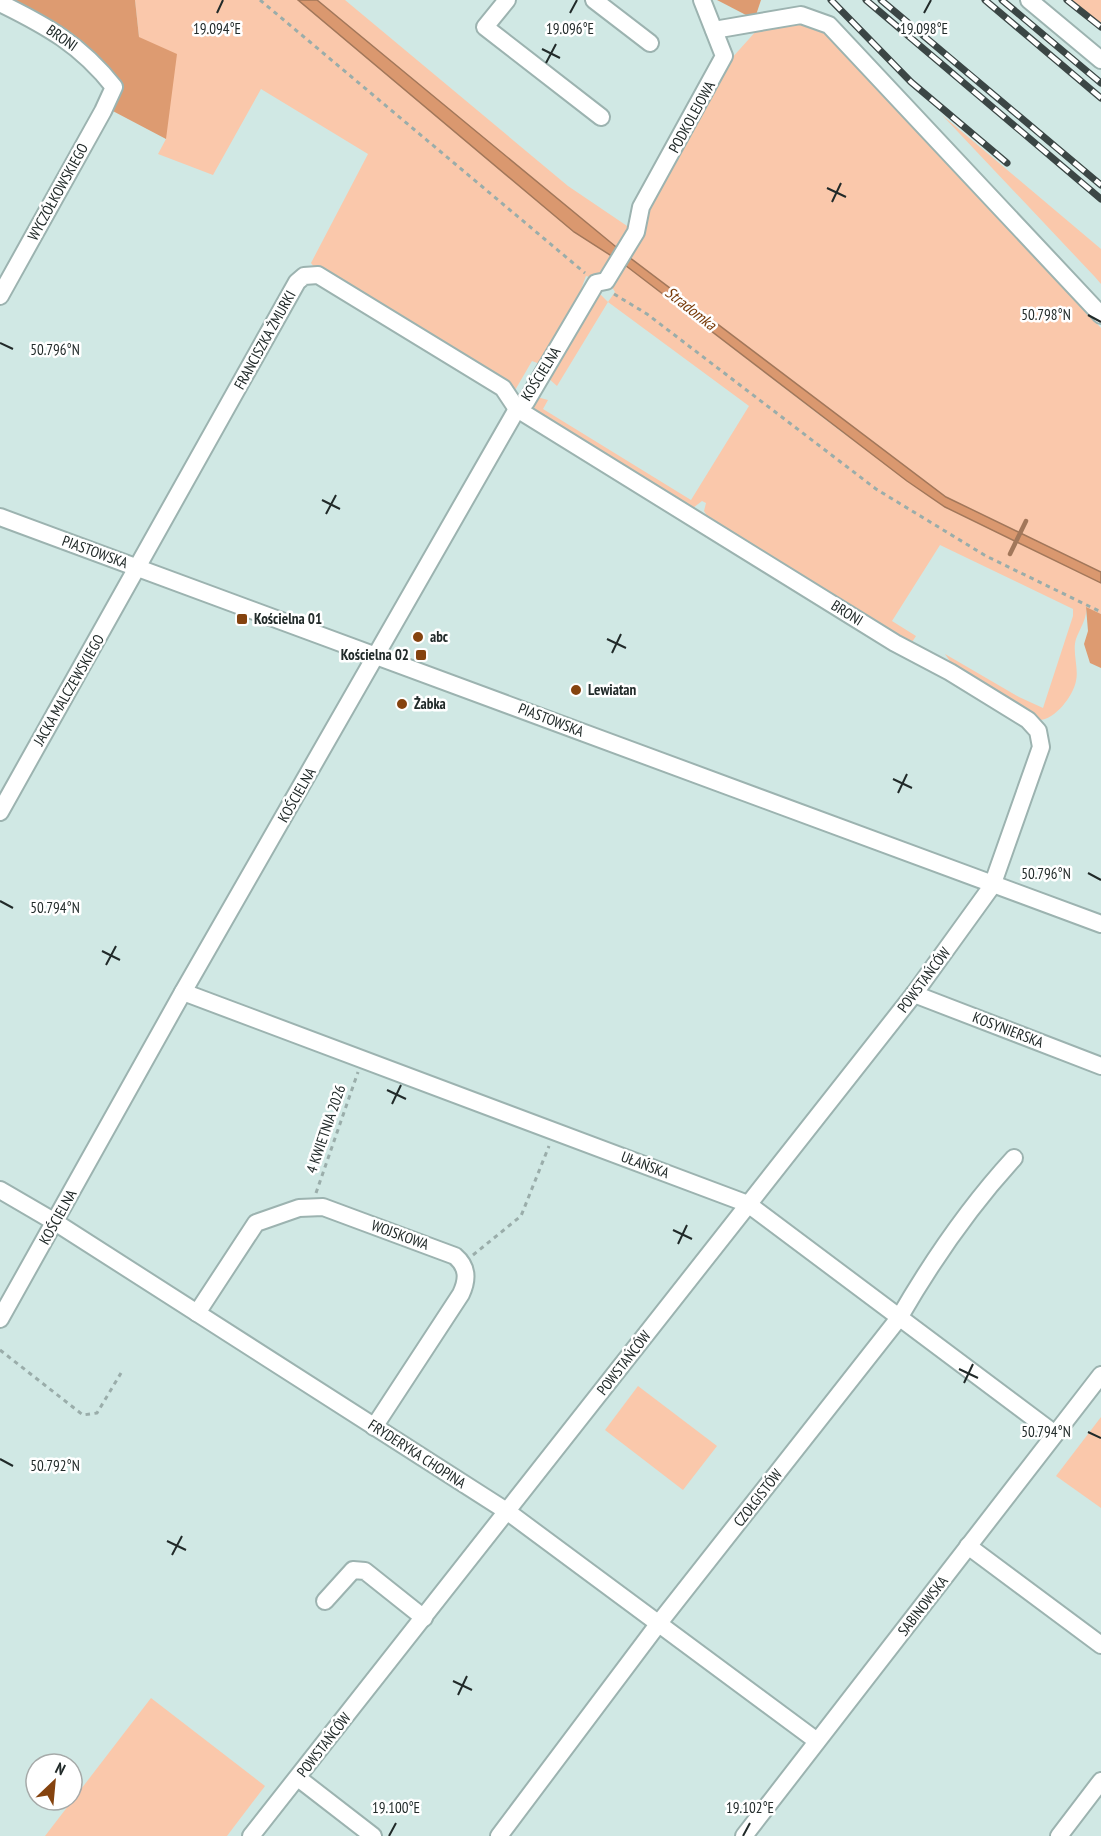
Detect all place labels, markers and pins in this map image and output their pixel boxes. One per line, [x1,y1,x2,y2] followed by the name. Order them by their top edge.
[254,609,322,628] place label: Kościelna 01
[235,612,249,626] marker: Kościelna 01
[430,627,449,646] place label: abc
[411,630,425,644] marker: abc
[341,645,409,664] place label: Kościelna 02
[414,648,428,662] marker: Kościelna 02
[588,680,636,699] place label: Lewiatan
[569,683,583,697] marker: Lewiatan
[414,694,446,713] place label: Żabka
[395,697,409,711] marker: Żabka

